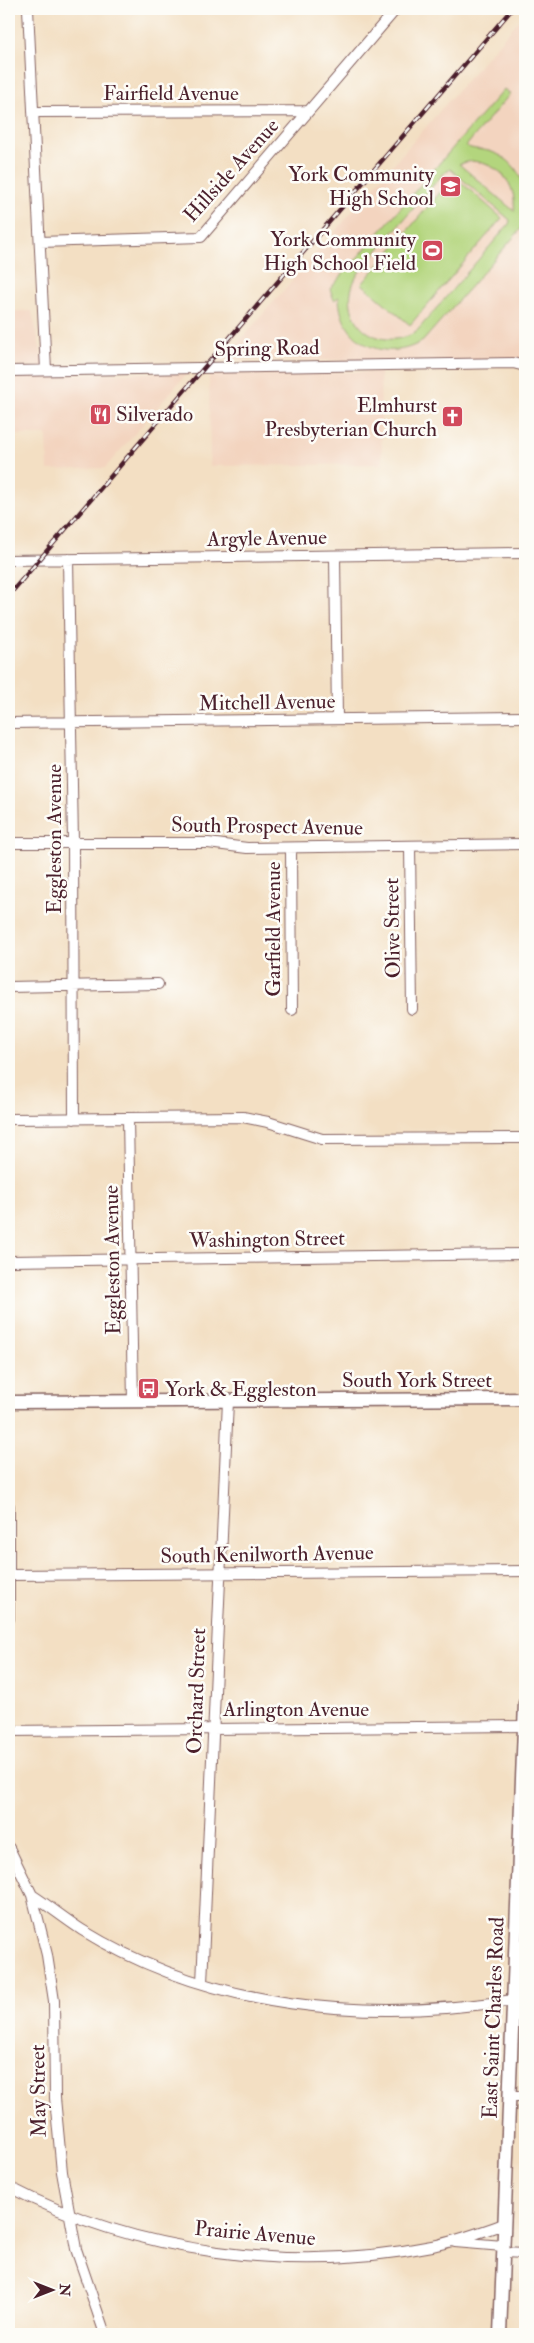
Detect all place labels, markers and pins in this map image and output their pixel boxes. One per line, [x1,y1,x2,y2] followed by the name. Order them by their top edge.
[288,161,435,212] place label: York Community High School
[438,174,462,198] school or university icon: York Community High School
[263,226,417,277] place label: York Community High School Field
[420,239,444,263] sports icon: York Community High School Field
[265,392,437,443] place label: Elmhurst Presbyterian Church
[116,401,193,428] place label: Silverado
[88,402,112,426] restaurant icon: Silverado
[441,405,465,429] church icon: Elmhurst Presbyterian Church
[165,1376,317,1403] place label: York & Eggleston
[137,1377,161,1401] bus stop icon: York & Eggleston

